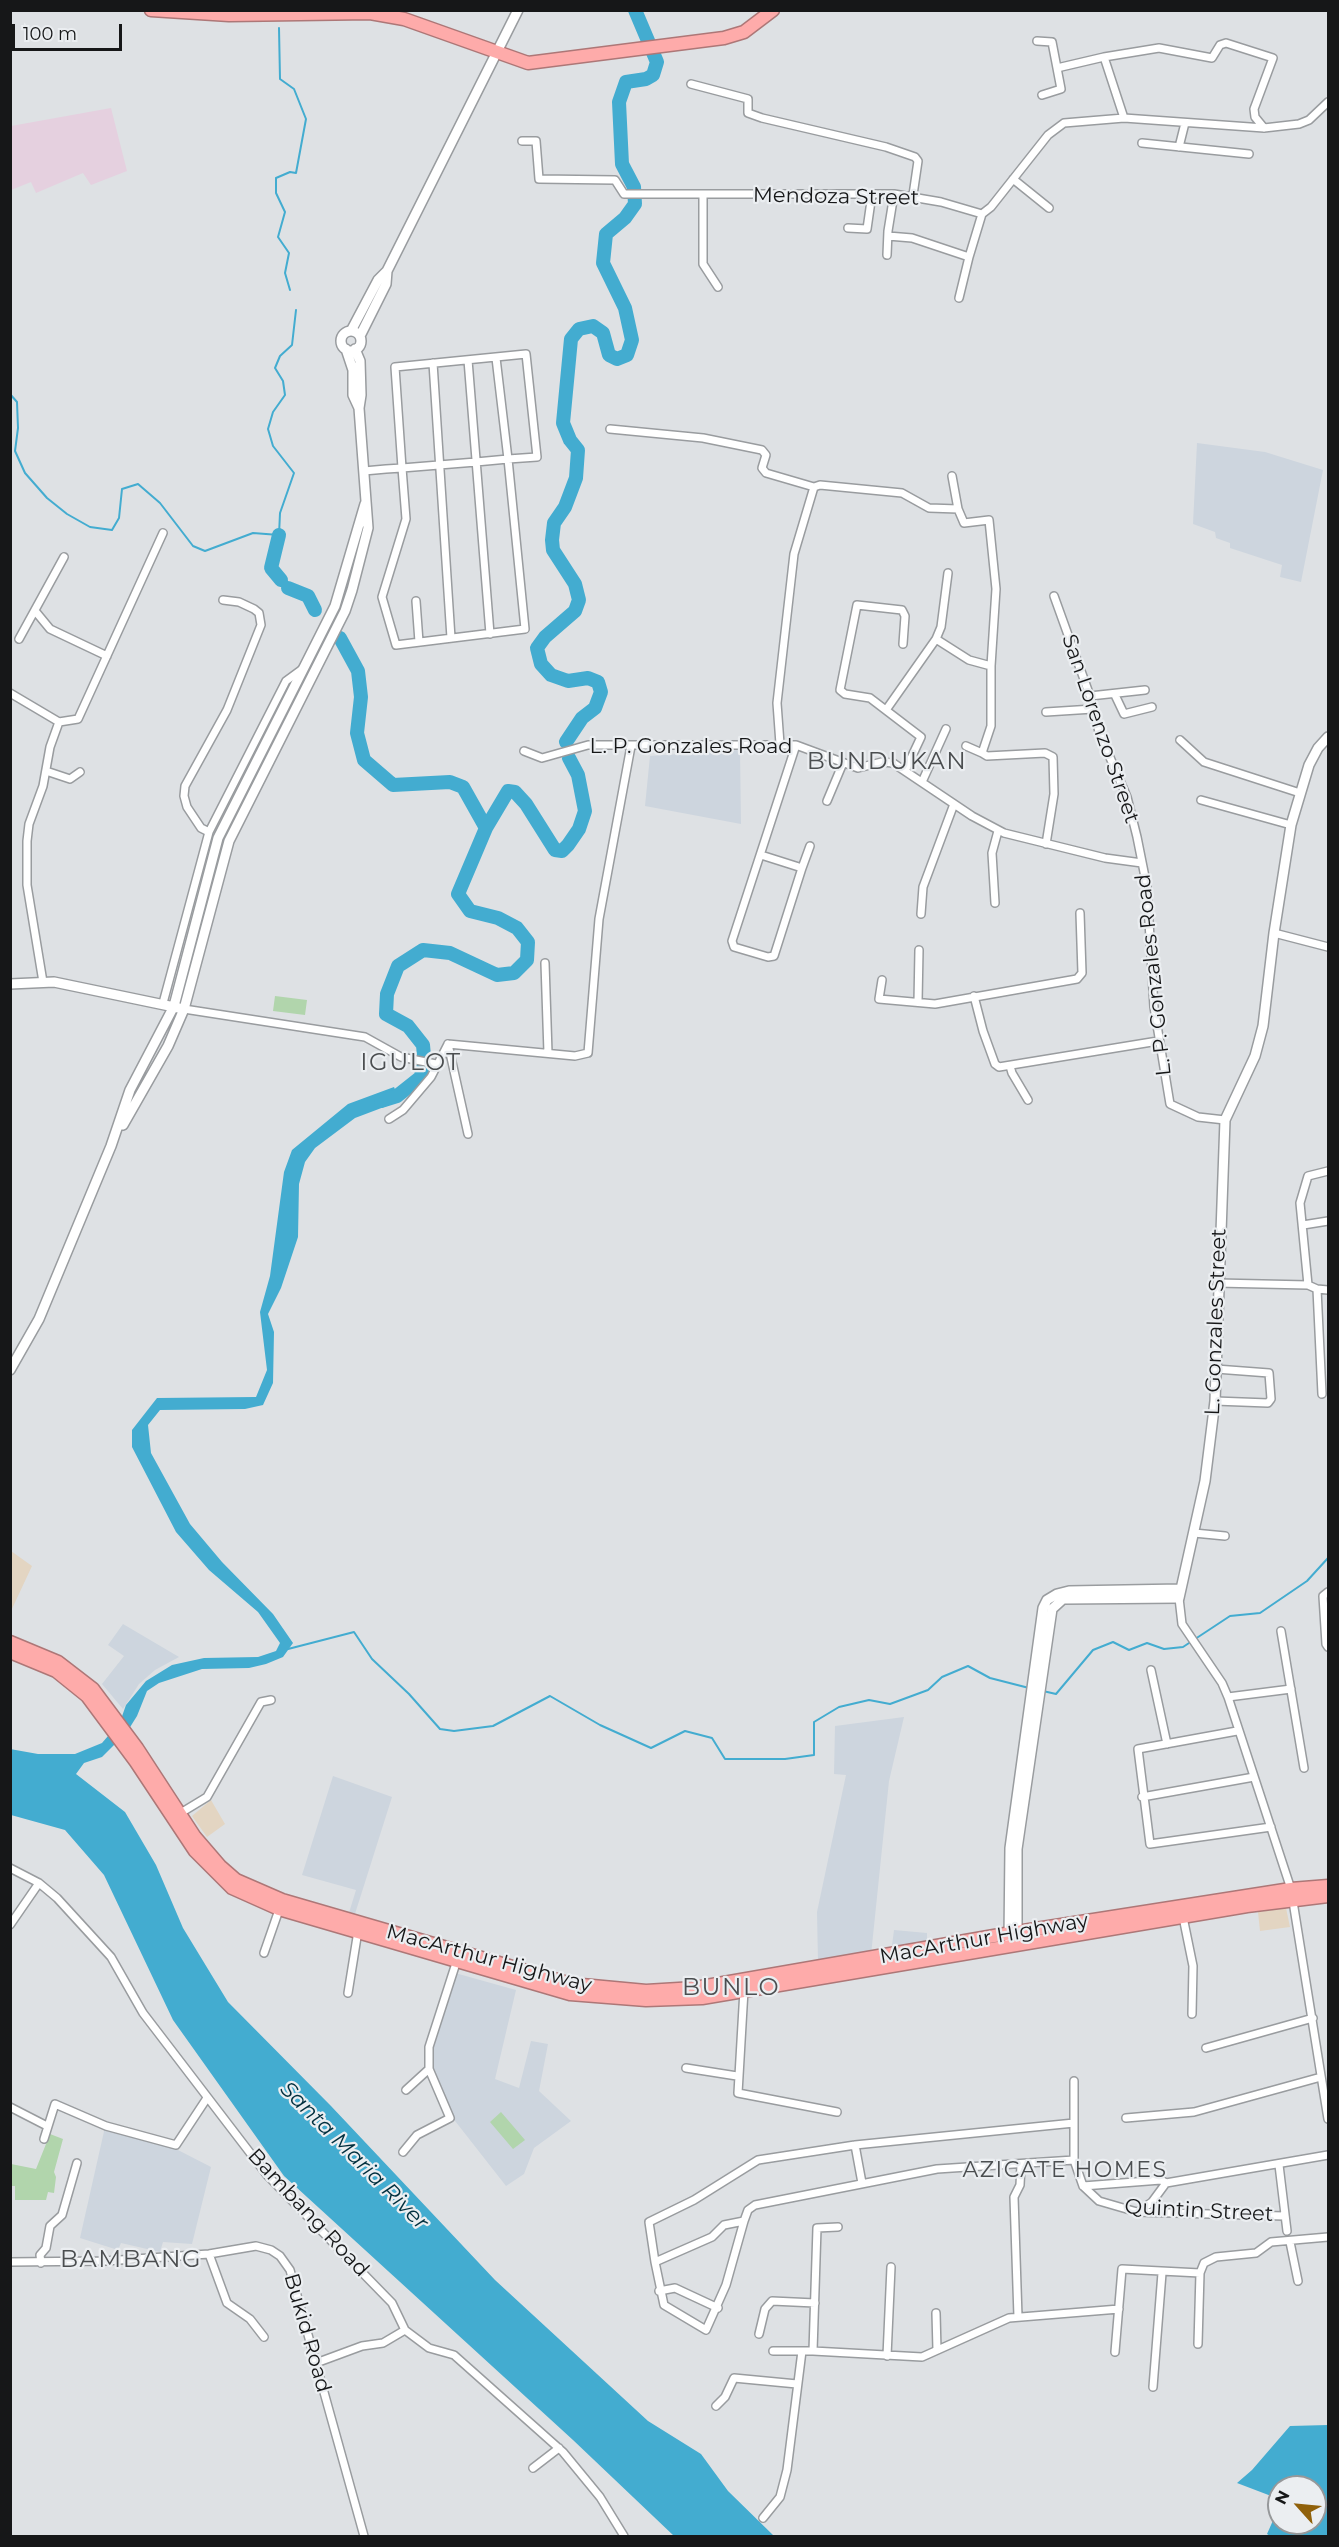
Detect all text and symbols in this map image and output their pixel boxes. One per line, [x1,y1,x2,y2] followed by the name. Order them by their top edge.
[15,12,124,50] scale bar
[23,23,77,45] text: 100 m
[753,183,919,211] street label: Mendoza Street
[1056,631,1144,827] street label: San Lorenzo Street
[589,734,793,760] street label: L. P. Gonzales Road
[807,748,967,776] district label: BUNDUKAN
[1131,873,1177,1077] street label: L. P. Gonzales Road
[360,1049,462,1077] district label: IGULOT
[1200,1228,1232,1416] street label: L. Gonzales Street
[878,1908,1090,1970] street label: MacArthur Highway
[384,1919,594,1999] street label: MacArthur Highway
[682,1974,780,2002] district label: BUNLO
[274,2076,434,2236] water label: Santa Maria River
[242,2144,374,2282] street label: Bambang Road
[962,2158,1168,2184] district label: AZICATE HOMES
[1124,2195,1274,2227] street label: Quintin Street
[60,2246,202,2274] district label: BAMBANG
[278,2271,336,2395] street label: Bukid Road
[1267,2475,1327,2535] north arrow
[1271,2487,1294,2508] text: N

